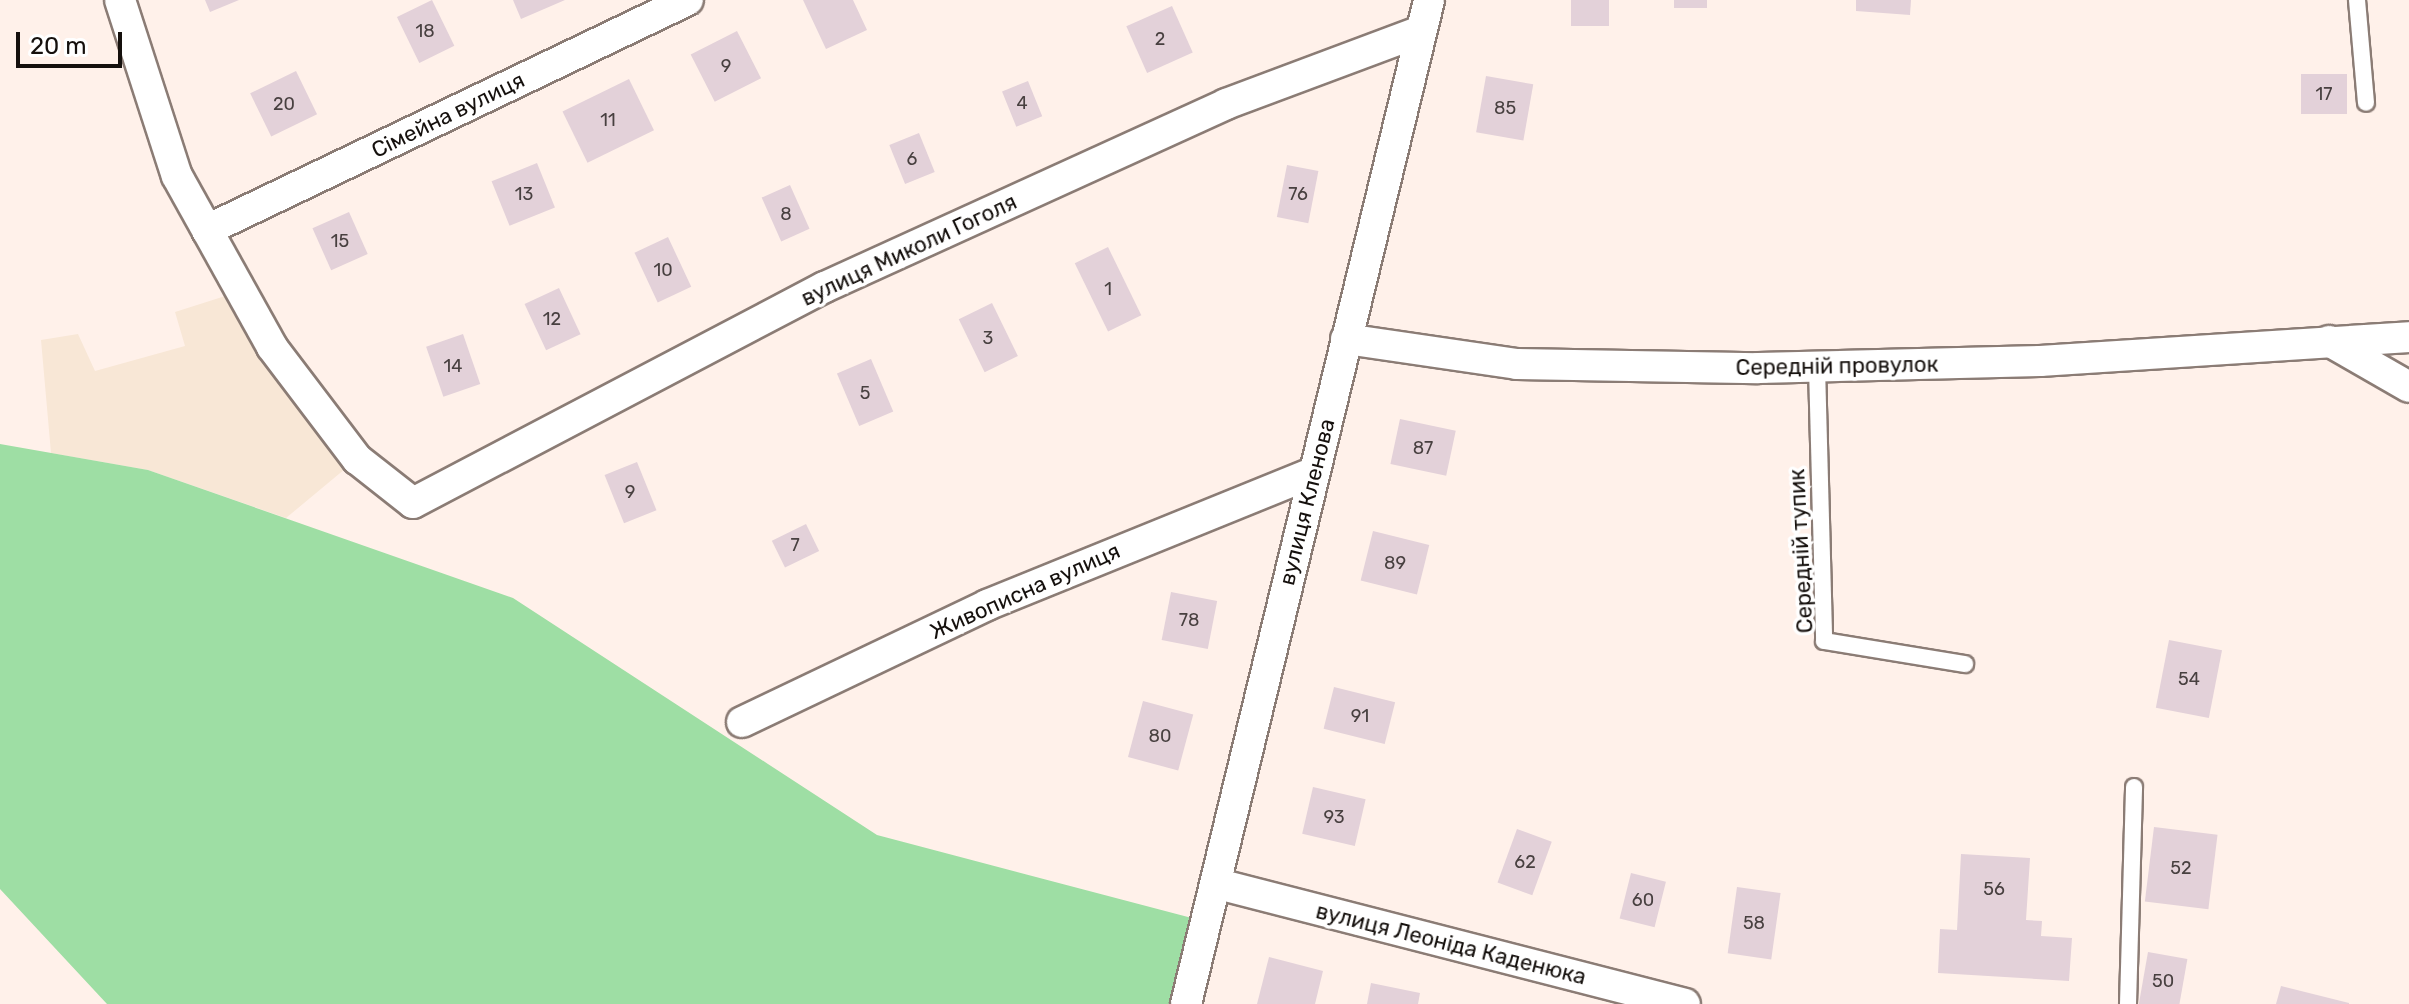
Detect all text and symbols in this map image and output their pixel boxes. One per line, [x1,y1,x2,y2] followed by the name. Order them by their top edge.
[20,16,126,66] scale bar
[415,20,435,42] house number: 18
[1155,28,1165,50] house number: 2
[30,32,87,60] text: 20 m
[721,55,731,77] house number: 9
[367,67,529,163] street label: Сімейна вулиця
[2316,83,2332,105] house number: 17
[1016,92,1028,114] house number: 4
[273,93,295,115] house number: 20
[1494,97,1516,119] house number: 85
[600,109,616,131] house number: 11
[907,148,917,170] house number: 6
[515,183,533,205] house number: 13
[1288,183,1308,205] house number: 76
[797,188,1021,312] street label: вулиця Миколи Гоголя
[780,203,792,225] house number: 8
[331,230,349,252] house number: 15
[653,259,673,281] house number: 10
[1104,278,1112,300] house number: 1
[543,308,561,330] house number: 12
[983,327,993,349] house number: 3
[1735,351,1939,381] street label: Середній провулок
[444,355,462,377] house number: 14
[860,382,870,404] house number: 5
[1274,416,1340,588] street label: вулиця Кленова
[1413,437,1433,459] house number: 87
[1784,468,1818,634] street label: Середній тупик
[625,481,635,503] house number: 9
[790,534,800,556] house number: 7
[926,537,1124,645] street label: Живописна вулиця
[1384,552,1406,574] house number: 89
[1179,609,1199,631] house number: 78
[2178,668,2200,690] house number: 54
[1351,705,1369,727] house number: 91
[1149,725,1171,747] house number: 80
[1323,806,1345,828] house number: 93
[1514,851,1536,873] house number: 62
[2170,857,2192,879] house number: 52
[1983,878,2005,900] house number: 56
[1632,889,1654,911] house number: 60
[1313,898,1589,990] street label: вулиця Леоніда Каденюка
[1743,912,1765,934] house number: 58
[2152,970,2174,992] house number: 50

